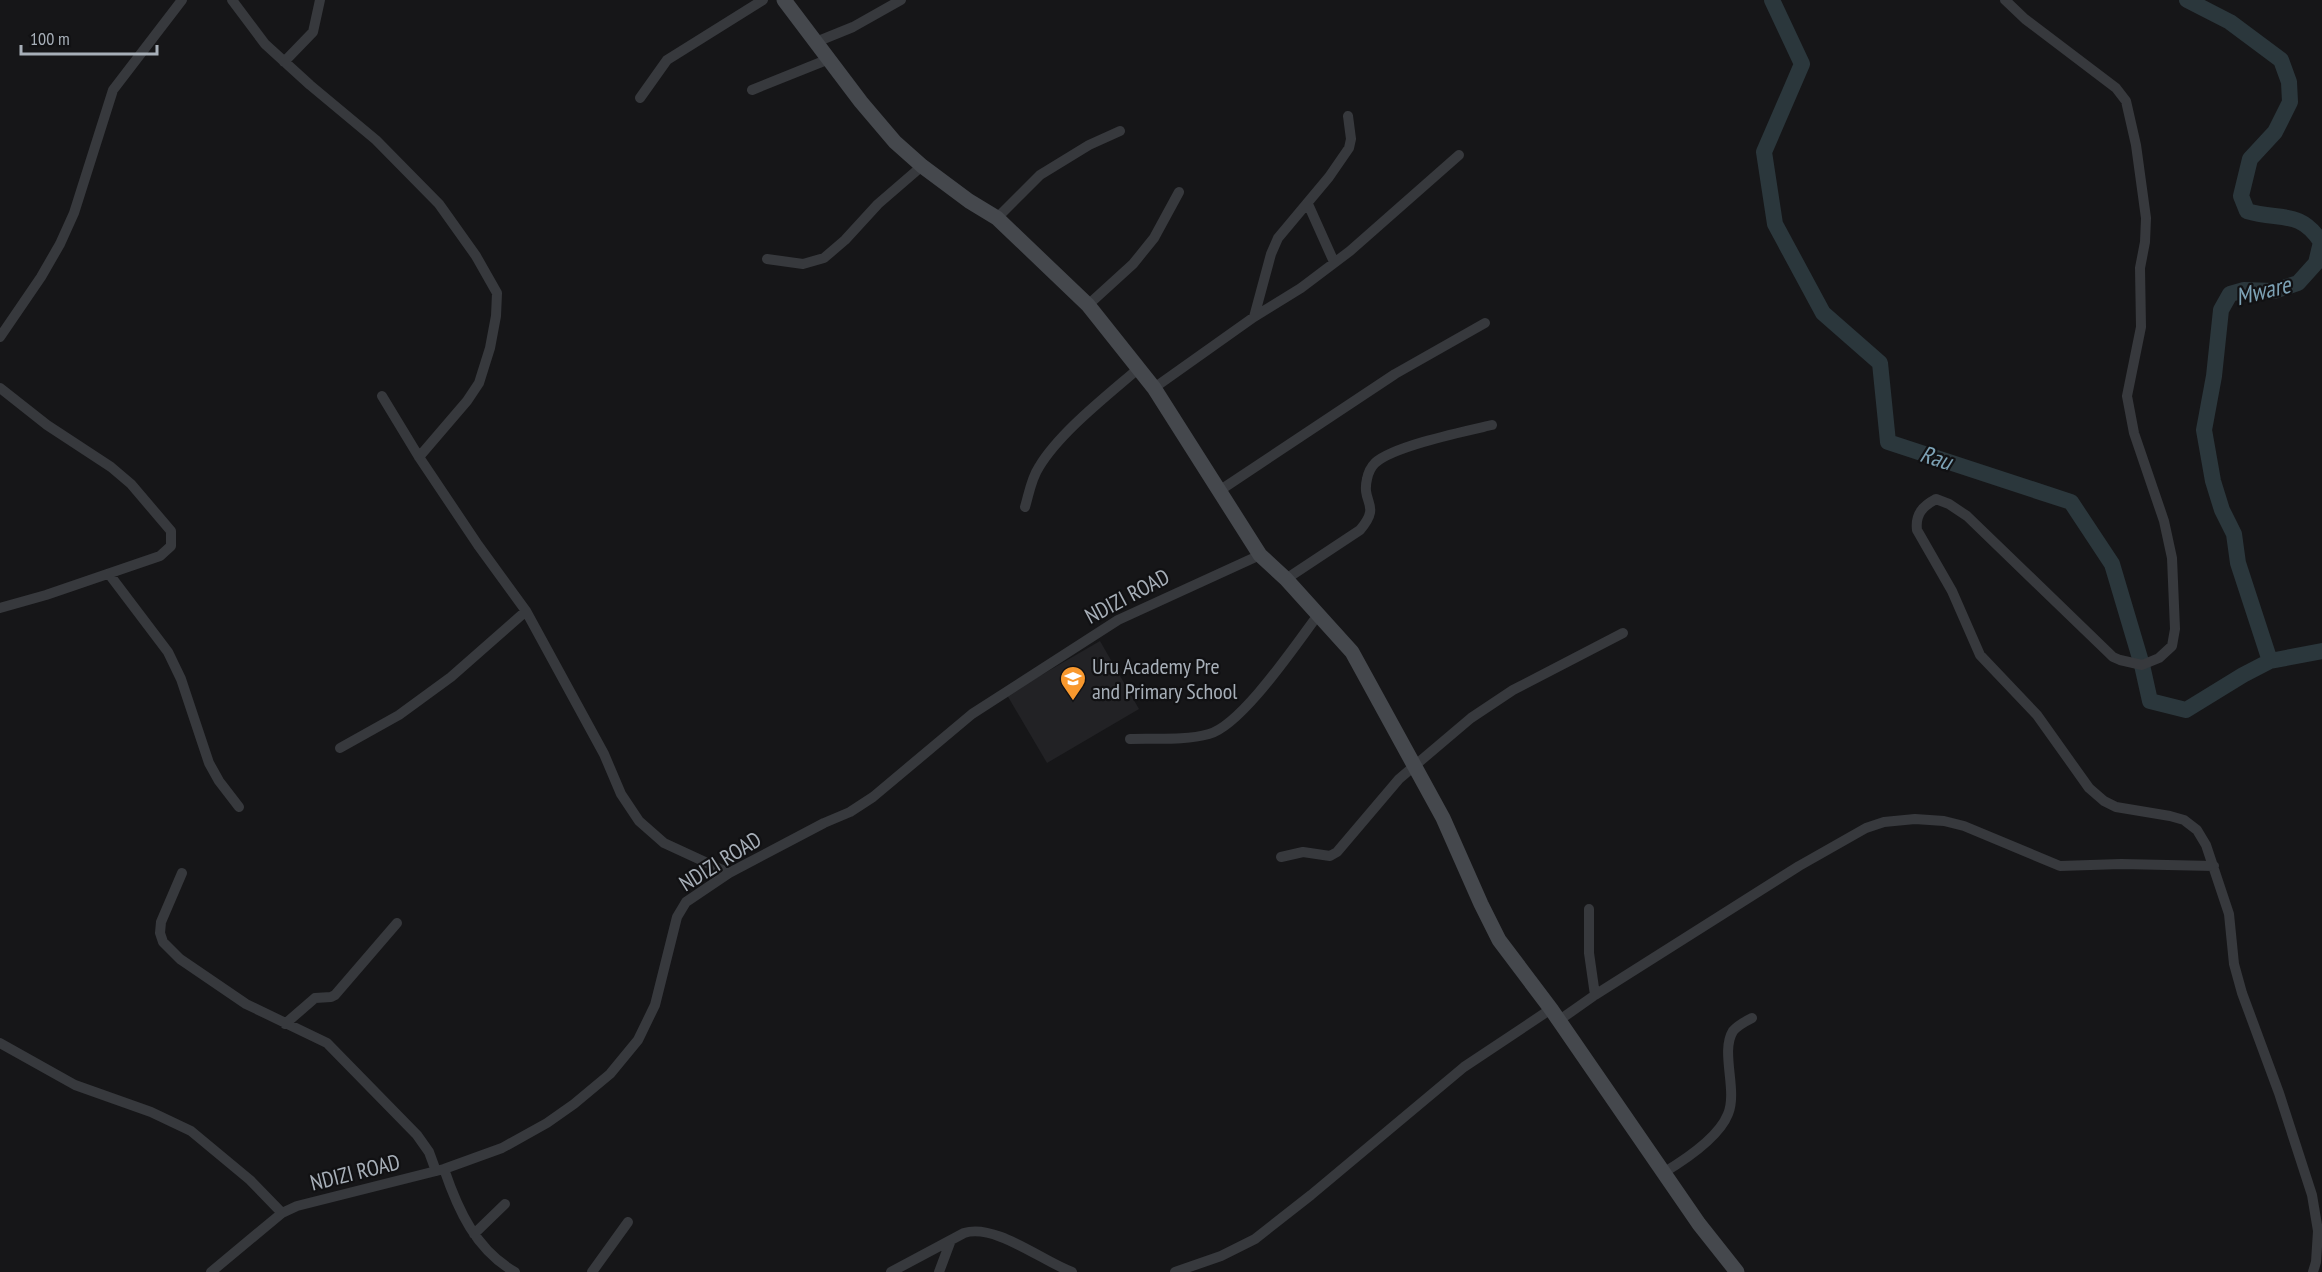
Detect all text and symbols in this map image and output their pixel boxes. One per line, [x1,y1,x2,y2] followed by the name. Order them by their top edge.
[21,18,158,56] scale bar
[30,27,70,50] text: 100 m
[2232,268,2296,312] water label: Mware
[1916,438,1957,478] water label: Rau
[1080,562,1174,630] street label: NDIZI ROAD
[1092,652,1238,705] place label: Uru Academy Pre and Primary School
[1058,664,1088,702] school or university icon: Uru Academy Pre and Primary School
[674,825,766,897] street label: NDIZI ROAD
[307,1147,403,1197] street label: NDIZI ROAD

